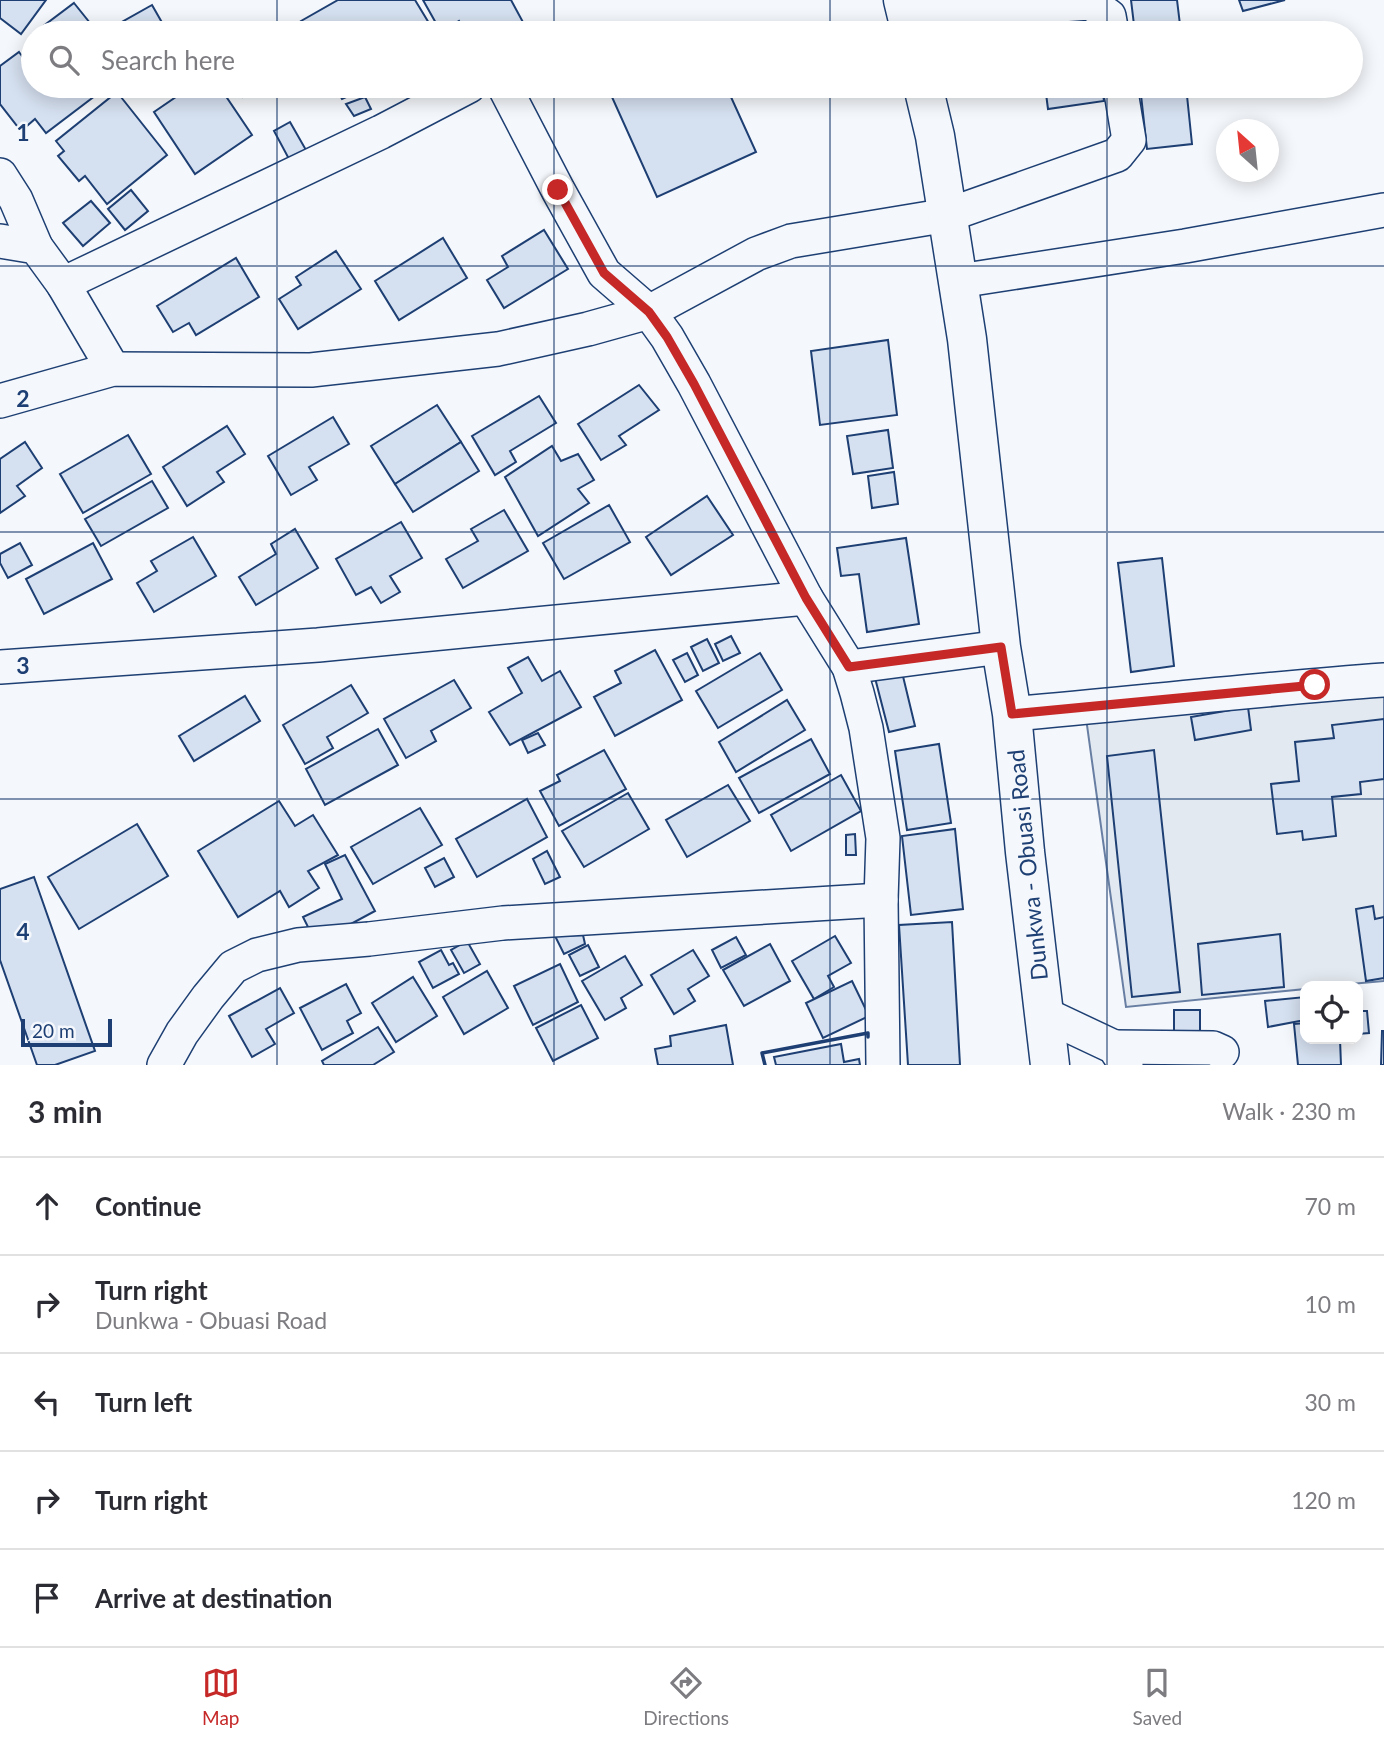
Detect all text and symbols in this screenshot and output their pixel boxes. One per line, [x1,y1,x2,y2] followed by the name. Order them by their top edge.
[21,21,1363,98] search box
[45,41,83,79] icon: search
[101,44,235,76] text: Search here
[16,118,30,146] text: 1
[1216,119,1279,182] north arrow
[542,174,573,205] route end
[16,384,30,412] text: 2
[16,651,30,679] text: 3
[1299,669,1330,700] route start
[1001,748,1053,982] street label: Dunkwa - Obuasi Road
[16,917,30,945] text: 4
[1300,981,1363,1044] map controls
[1300,981,1363,1044] button: locate
[21,1016,112,1048] scale bar
[32,1019,75,1042] text: 20 m
[28,1093,102,1129] text: 3 min
[1222,1097,1356,1125] text: Walk · 230 m
[28,1187,66,1225] icon: ahead
[95,1190,201,1222] text: Continue
[1305,1192,1356,1220] text: 70 m
[95,1274,208,1306] text: Turn right
[28,1285,66,1323] icon: right
[1305,1290,1356,1318] text: 10 m
[95,1306,327,1334] text: Dunkwa - Obuasi Road
[28,1383,66,1421] icon: left
[95,1386,192,1418] text: Turn left
[1305,1388,1356,1416] text: 30 m
[28,1481,66,1519] icon: right
[95,1484,208,1516] text: Turn right
[1291,1486,1356,1514] text: 120 m
[28,1579,66,1617] icon: arrive
[95,1582,332,1614] text: Arrive at destination
[202,1664,240,1729] tab: Map
[643,1664,729,1729] tab: Directions
[1133,1664,1182,1729] tab: Saved

